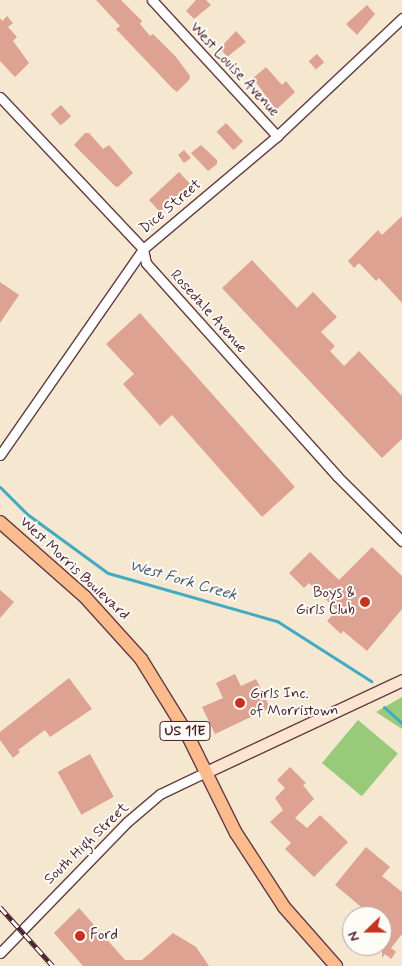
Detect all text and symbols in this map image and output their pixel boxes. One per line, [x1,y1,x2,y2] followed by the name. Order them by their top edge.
[185,18,283,122] street label: West Louise Avenue
[137,176,205,238] street label: Dice Street
[165,266,251,358] street label: Rosedale Avenue
[16,514,132,624] street label: West Morris Boulevard
[127,556,239,606] water label: West Fork Creek
[292,584,355,619] place label: Boys & Girls Club
[359,596,371,608] marker: Boys & Girls Club
[250,685,338,720] place label: Girls Inc. of Morristown
[234,697,246,709] marker: Girls Inc. of Morristown
[159,719,211,742] road number: US 11E
[41,799,133,889] street label: South High Street
[342,906,392,956] north arrow
[90,927,118,945] place label: Ford
[344,929,364,944] text: N
[74,930,86,942] marker: Ford

